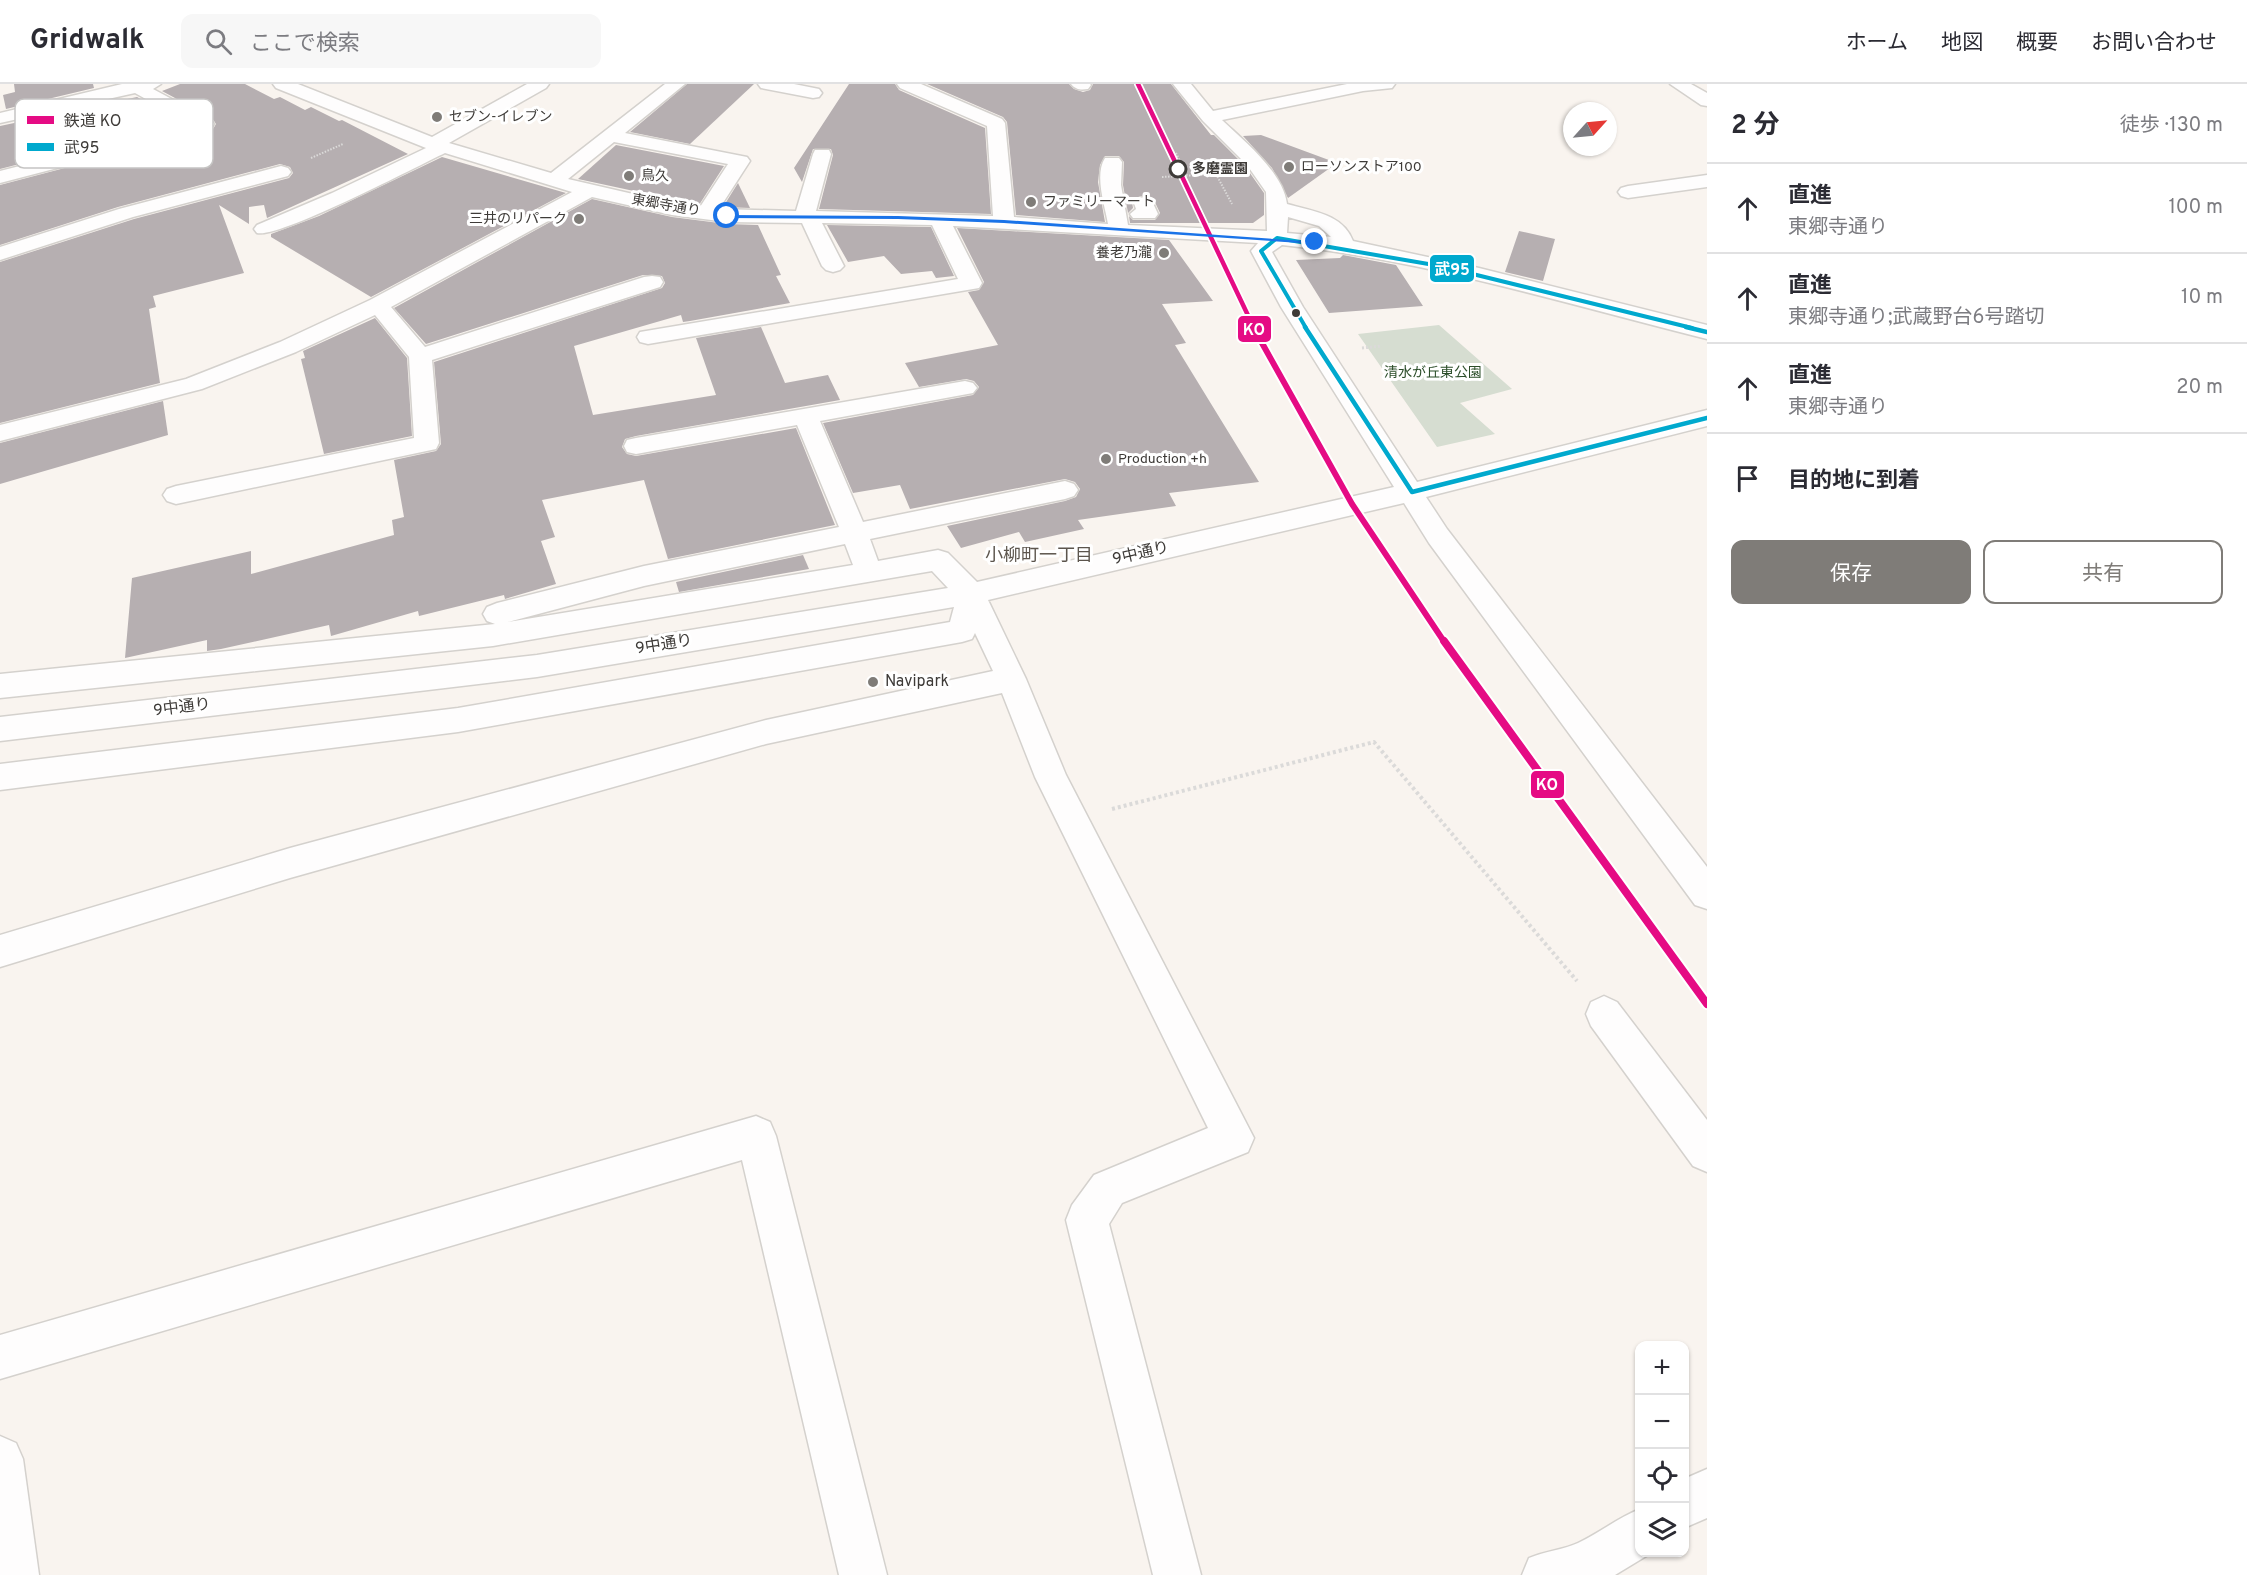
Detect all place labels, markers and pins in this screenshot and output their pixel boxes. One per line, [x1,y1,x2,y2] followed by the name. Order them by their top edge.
[449,108,553,126] place label: セブン-イレブン
[430,110,444,124] marker: セブン-イレブン
[1301,159,1422,176] place label: ローソンストア100
[1169,160,1187,178] marker: 多磨霊園
[1192,160,1248,178] place label: 多磨霊園
[1282,160,1296,174] marker: ローソンストア100
[641,168,669,185] place label: 鳥久
[622,169,636,183] marker: 鳥久
[1043,194,1155,211] place label: ファミリーマート
[1024,195,1038,209] marker: ファミリーマート
[469,210,567,228] place label: 三井のリパーク
[572,212,586,226] marker: 三井のリパーク
[1096,245,1152,262] place label: 養老乃瀧
[1157,246,1171,260] marker: 養老乃瀧
[1290,307,1302,319] unlabelled marker
[1118,451,1207,468] place label: Production +h
[1099,452,1113,466] marker: Production +h
[885,672,949,692] place label: Navipark
[866,675,880,689] marker: Navipark

